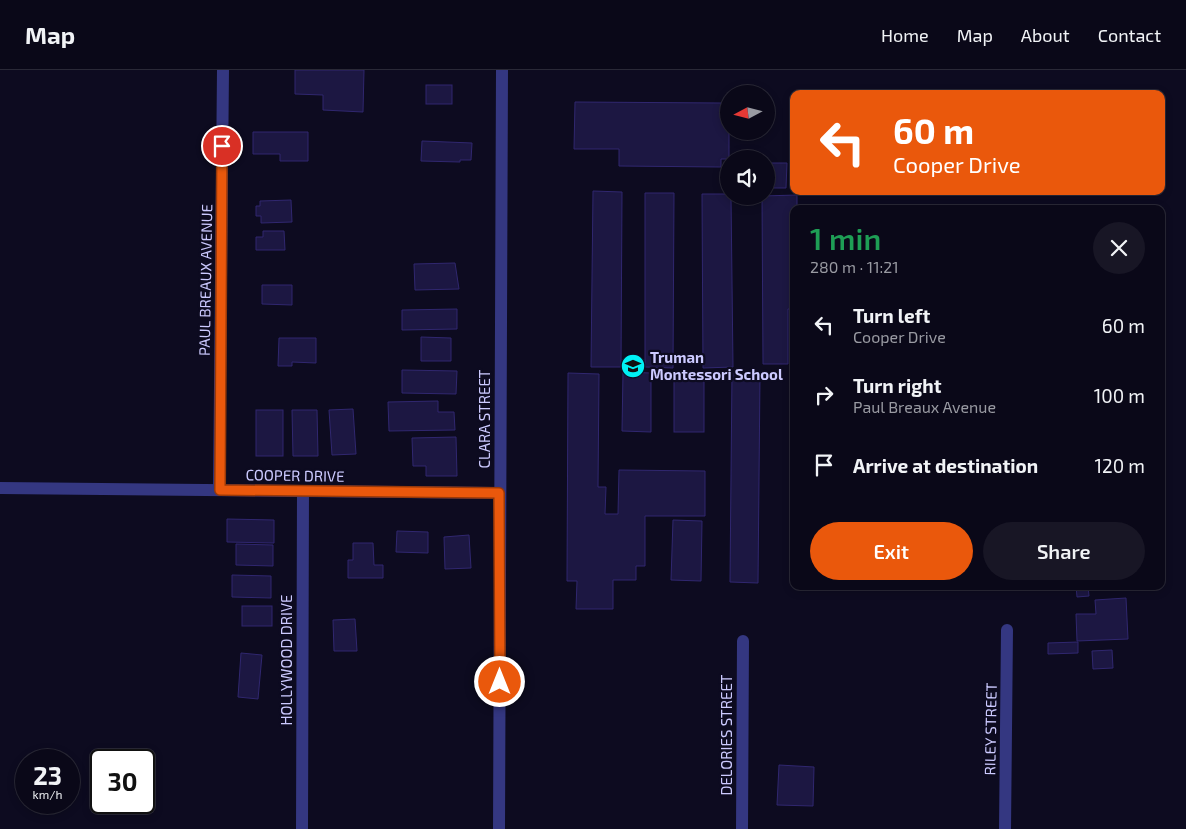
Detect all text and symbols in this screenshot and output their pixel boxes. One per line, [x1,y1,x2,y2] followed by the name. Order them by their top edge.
[25,20,75,49] text: Map
[881,24,929,46] text: Home
[957,24,993,46] text: Map
[1021,24,1070,46] text: About
[1098,24,1161,46] text: Contact
[720,85,775,140] north arrow
[720,85,775,205] map controls
[893,109,974,151] text: 60 m
[810,110,875,175] icon: left
[201,125,243,167] pin
[208,132,236,160] icon: arrive
[720,150,775,205] button: sound
[893,151,1021,177] text: Cooper Drive
[195,204,215,356] street label: PAUL BREAUX AVENUE
[810,220,881,256] text: 1 min
[1093,222,1145,274] button: close
[810,257,899,276] text: 280 m · 11:21
[853,304,930,327] text: Turn left
[810,311,838,339] icon: left
[1102,314,1145,337] text: 60 m
[853,327,946,346] text: Cooper Drive
[650,348,783,383] place label: Truman Montessori School
[620,353,646,379] school or university icon: Truman Montessori School
[475,369,493,469] street label: CLARA STREET
[853,374,941,397] text: Turn right
[810,381,838,409] icon: right
[1094,384,1145,407] text: 100 m
[853,397,996,416] text: Paul Breaux Avenue
[810,451,838,479] icon: arrive
[853,454,1038,477] text: Arrive at destination
[1094,454,1145,477] text: 120 m
[245,465,345,485] street label: COOPER DRIVE
[810,522,973,580] button: Exit
[983,522,1145,580] button: Share
[277,595,295,725] street label: HOLLYWOOD DRIVE
[473,655,525,707] position arrow
[717,674,735,796] street label: DELORIES STREET
[980,682,1000,776] street label: RILEY STREET
[90,749,155,814] speed limit sign: 30
[33,760,62,790] text: 23
[33,787,62,801] text: km/h

